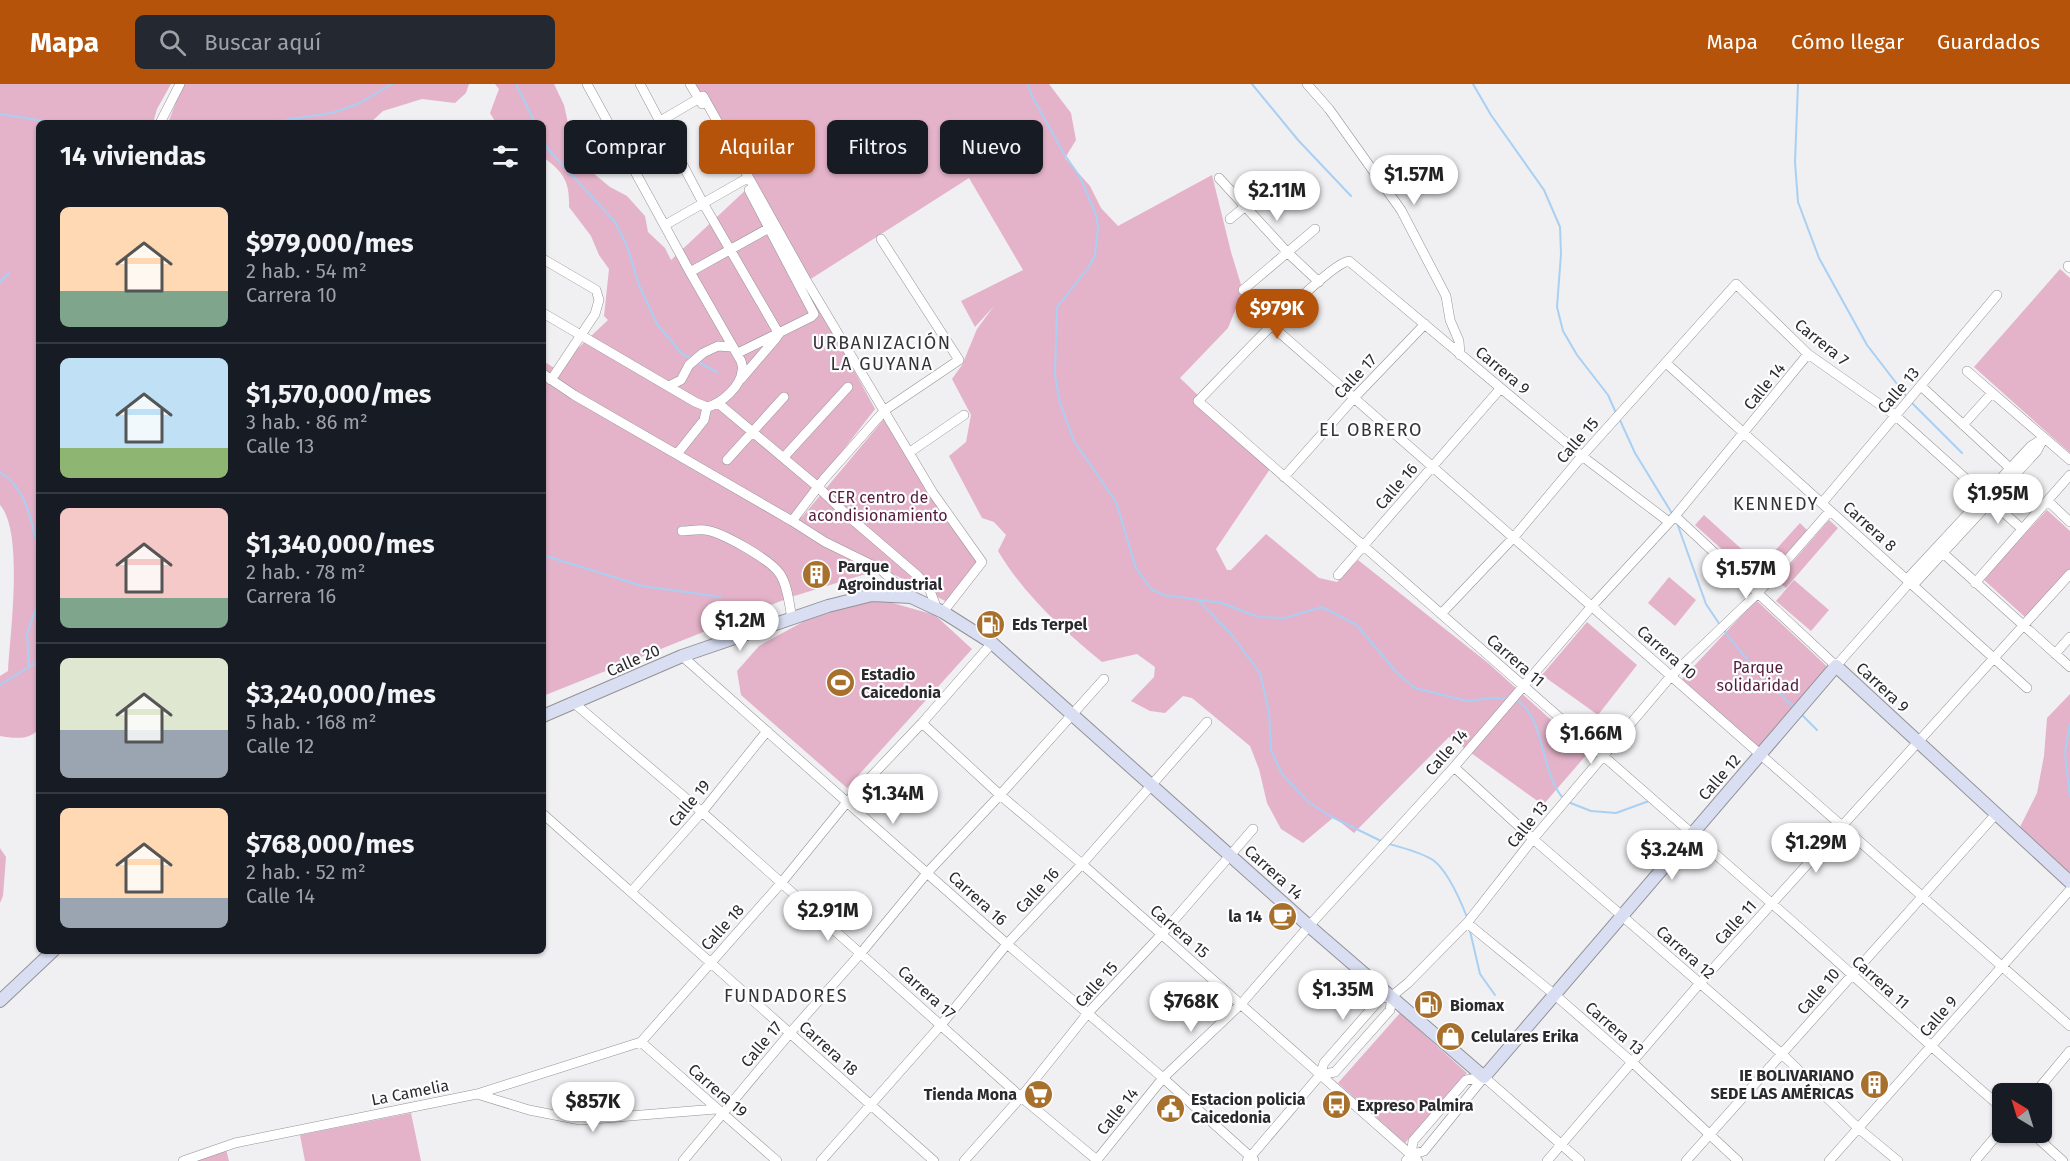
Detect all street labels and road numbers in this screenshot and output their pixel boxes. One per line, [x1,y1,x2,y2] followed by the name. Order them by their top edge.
[1791,315,1852,370] street label: Carrera 7
[1472,342,1534,399] street label: Carrera 9
[1330,350,1381,402] street label: Calle 17
[1740,359,1789,414] street label: Calle 14
[1874,363,1923,417] street label: Calle 13
[1552,414,1602,467] street label: Calle 15
[1371,459,1422,513] street label: Calle 16
[1839,497,1900,555] street label: Carrera 8
[1633,621,1700,683] street label: Carrera 10
[1483,630,1548,691] street label: Carrera 11
[604,640,663,681] street label: Calle 20
[1852,658,1913,716] street label: Carrera 9
[1421,725,1472,779] street label: Calle 14
[1694,750,1744,804] street label: Calle 12
[664,776,714,830] street label: Calle 19
[1503,797,1552,851] street label: Calle 13
[1241,841,1307,904] street label: Carrera 14
[1012,864,1063,917] street label: Calle 16
[945,867,1011,930] street label: Carrera 16
[1711,896,1760,948] street label: Calle 11
[697,900,748,954] street label: Calle 18
[1146,901,1213,962] street label: Carrera 15
[1652,922,1719,983] street label: Carrera 12
[1848,952,1913,1013] street label: Carrera 11
[1071,958,1122,1011] street label: Calle 15
[894,962,959,1023] street label: Carrera 17
[1793,964,1844,1018] street label: Calle 10
[1915,992,1961,1041] street label: Calle 9
[1581,998,1648,1059] street label: Carrera 13
[795,1017,862,1080] street label: Carrera 18
[737,1018,786,1071] street label: Calle 17
[684,1060,751,1121] street label: Carrera 19
[370,1076,450,1109] street label: La Camelia
[1093,1084,1142,1139] street label: Calle 14

